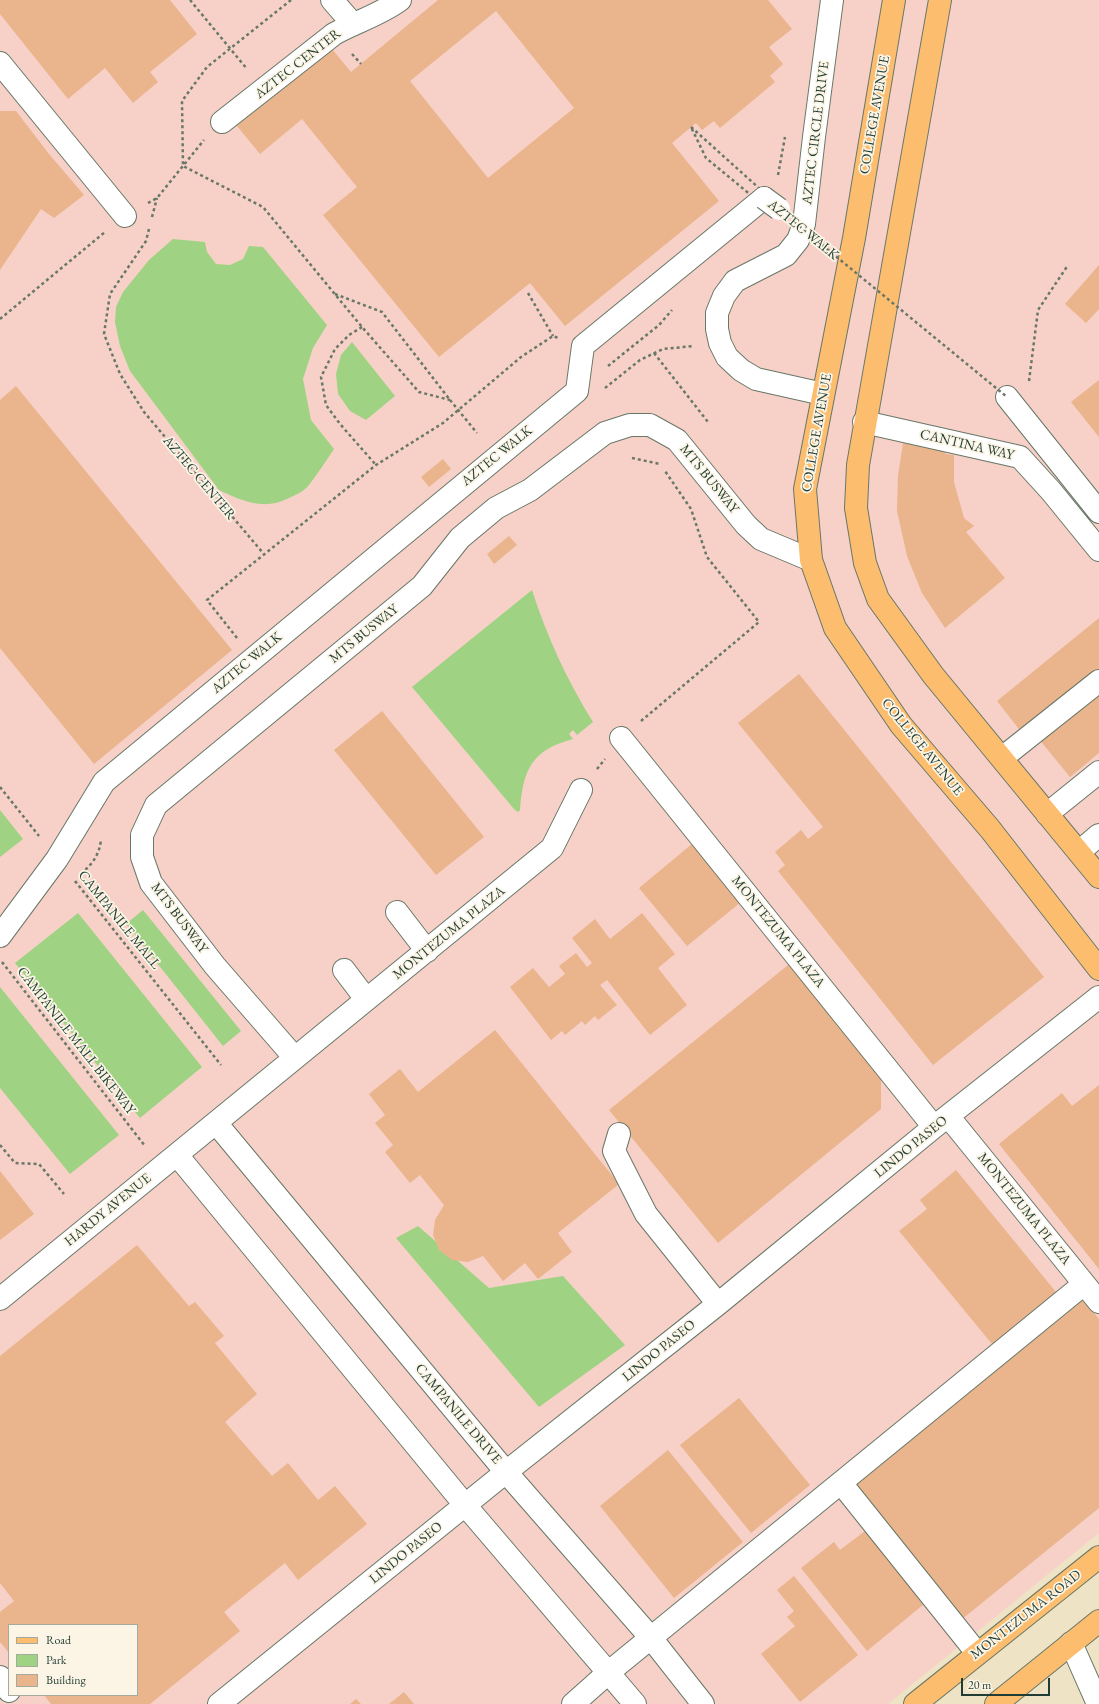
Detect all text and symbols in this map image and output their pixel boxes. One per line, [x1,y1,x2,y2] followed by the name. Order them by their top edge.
[252,25,344,103] street label: AZTEC CENTER
[856,54,894,176] street label: COLLEGE AVENUE
[799,60,833,206] street label: AZTEC CIRCLE DRIVE
[764,196,842,264] street label: AZTEC WALK
[798,372,836,494] street label: COLLEGE AVENUE
[458,422,536,490] street label: AZTEC WALK
[918,426,1016,464] street label: CANTINA WAY
[159,433,239,523] street label: AZTEC CENTER
[676,441,742,517] street label: MTS BUSWAY
[326,601,402,667] street label: MTS BUSWAY
[208,629,286,697] street label: AZTEC WALK
[878,695,966,799] street label: COLLEGE AVENUE
[74,867,164,973] street label: CAMPANILE MALL
[728,873,828,991] street label: MONTEZUMA PLAZA
[147,879,211,957] street label: MTS BUSWAY
[390,883,508,983] street label: MONTEZUMA PLAZA
[13,964,139,1118] street label: CAMPANILE MALL BIKEWAY
[871,1112,951,1182] street label: LINDO PASEO
[974,1150,1074,1268] street label: MONTEZUMA PLAZA
[61,1170,155,1250] street label: HARDY AVENUE
[619,1316,699,1386] street label: LINDO PASEO
[411,1360,505,1468] street label: CAMPANILE DRIVE
[366,1518,446,1588] street label: LINDO PASEO
[967,1567,1085,1663] street label: MONTEZUMA ROAD
[8,1624,138,1696] legend
[46,1632,71,1648] text: Road
[46,1652,66,1668] text: Park
[963,1670,1052,1696] scale bar
[46,1672,86,1688] text: Building
[968,1677,991,1693] text: 20 m

